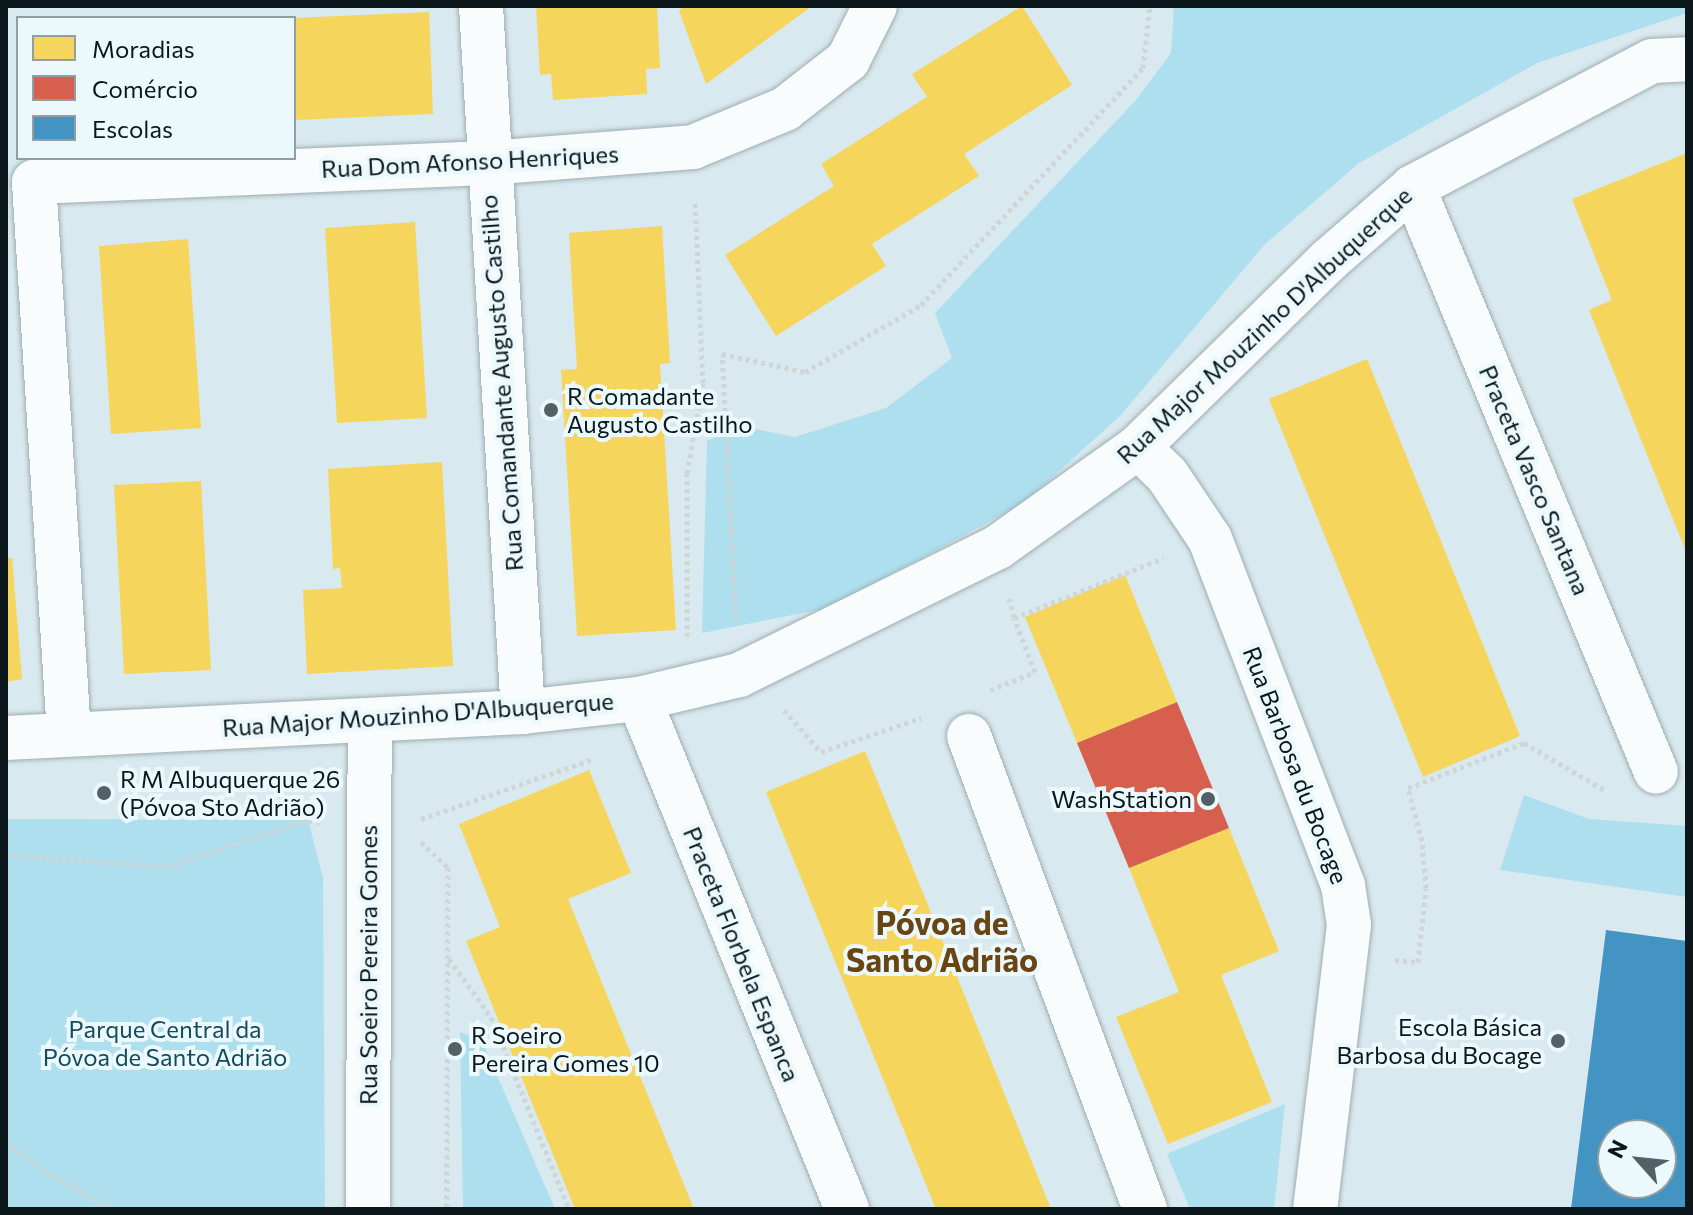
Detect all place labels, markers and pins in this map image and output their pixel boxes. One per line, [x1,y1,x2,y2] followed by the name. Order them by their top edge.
[567,382,753,438] place label: R Comadante Augusto Castilho
[542,401,560,419] marker: R Comadante Augusto Castilho
[120,765,340,821] place label: R M Albuquerque 26 (Póvoa Sto Adrião)
[95,784,113,802] marker: R M Albuquerque 26 (Póvoa Sto Adrião)
[1051,785,1192,813] place label: WashStation
[1199,790,1217,808] marker: WashStation
[1336,1013,1542,1069] place label: Escola Básica Barbosa du Bocage
[471,1021,660,1077] place label: R Soeiro Pereira Gomes 10
[1549,1032,1567,1050] marker: Escola Básica Barbosa du Bocage
[446,1040,464,1058] marker: R Soeiro Pereira Gomes 10

